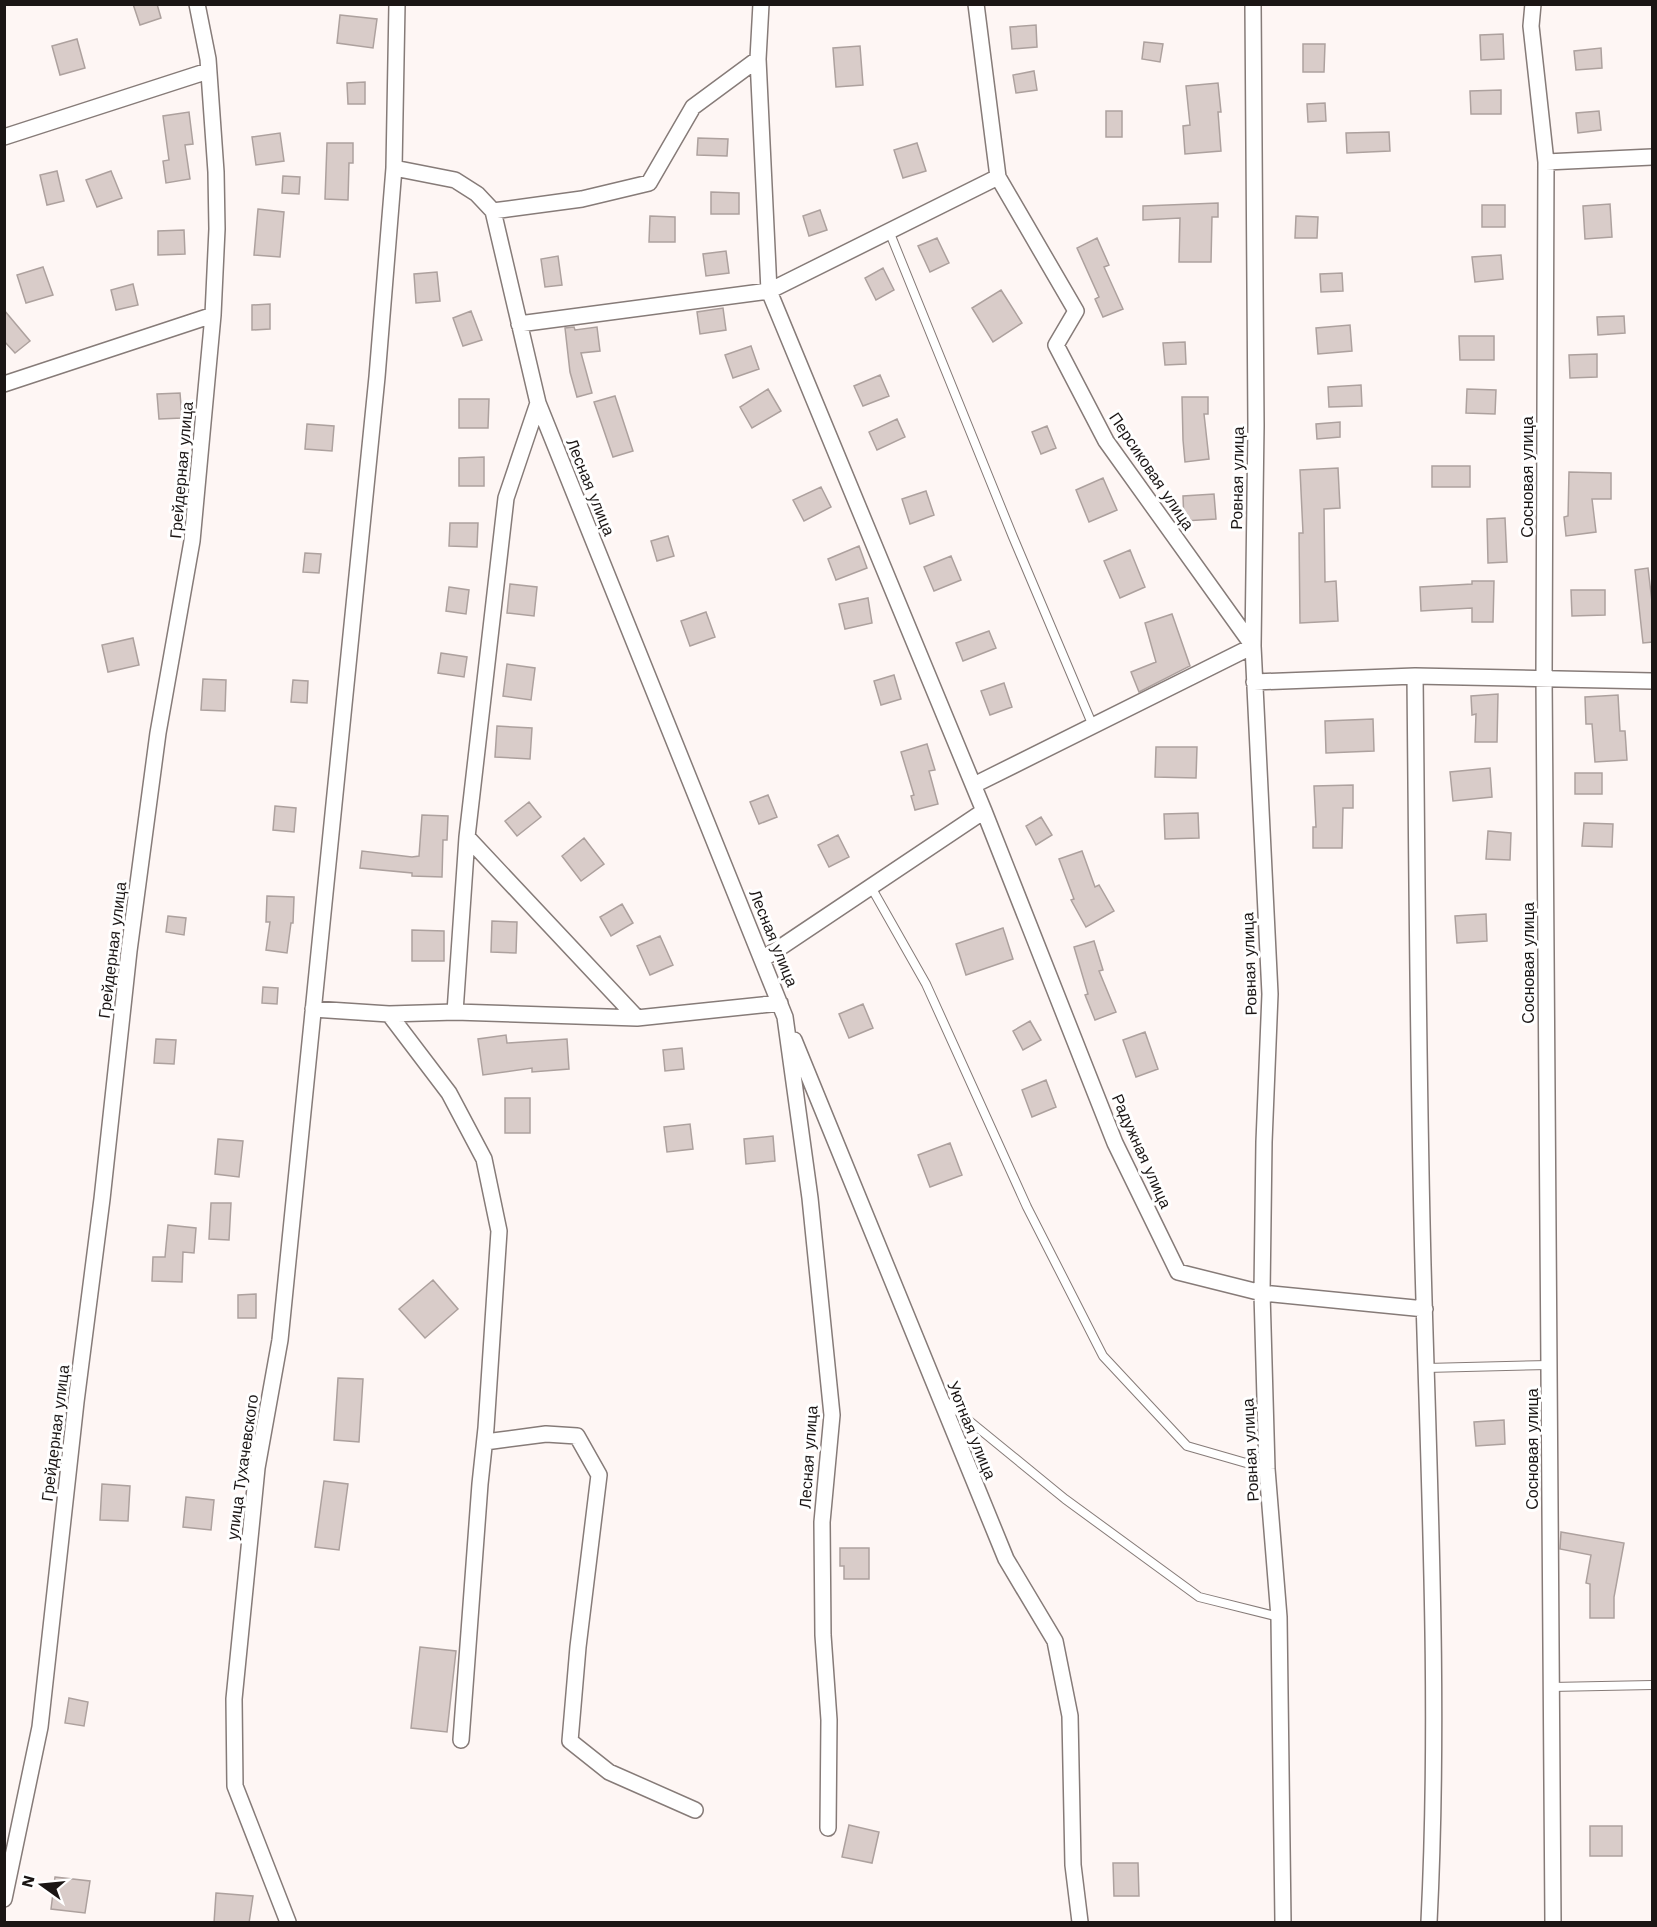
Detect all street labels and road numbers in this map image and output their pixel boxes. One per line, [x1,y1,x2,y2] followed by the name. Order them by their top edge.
[166,401,197,539] street label: Грейдерная улица
[1105,409,1198,534] street label: Персиковая улица
[1518,416,1537,538] street label: Сосновая улица
[1227,426,1248,530] street label: Ровная улица
[562,436,619,539] street label: Лесная улица
[95,881,130,1019] street label: Грейдерная улица
[745,887,802,990] street label: Лесная улица
[1519,902,1538,1024] street label: Сосновая улица
[1238,912,1261,1016] street label: Ровная улица
[1108,1091,1175,1211] street label: Радужная улица
[38,1364,73,1502] street label: Грейдерная улица
[943,1378,1000,1482] street label: Уютная улица
[1523,1388,1542,1510] street label: Сосновая улица
[223,1393,262,1541] street label: улица Тухачевского
[1238,1398,1263,1502] street label: Ровная улица
[795,1405,822,1509] street label: Лесная улица

